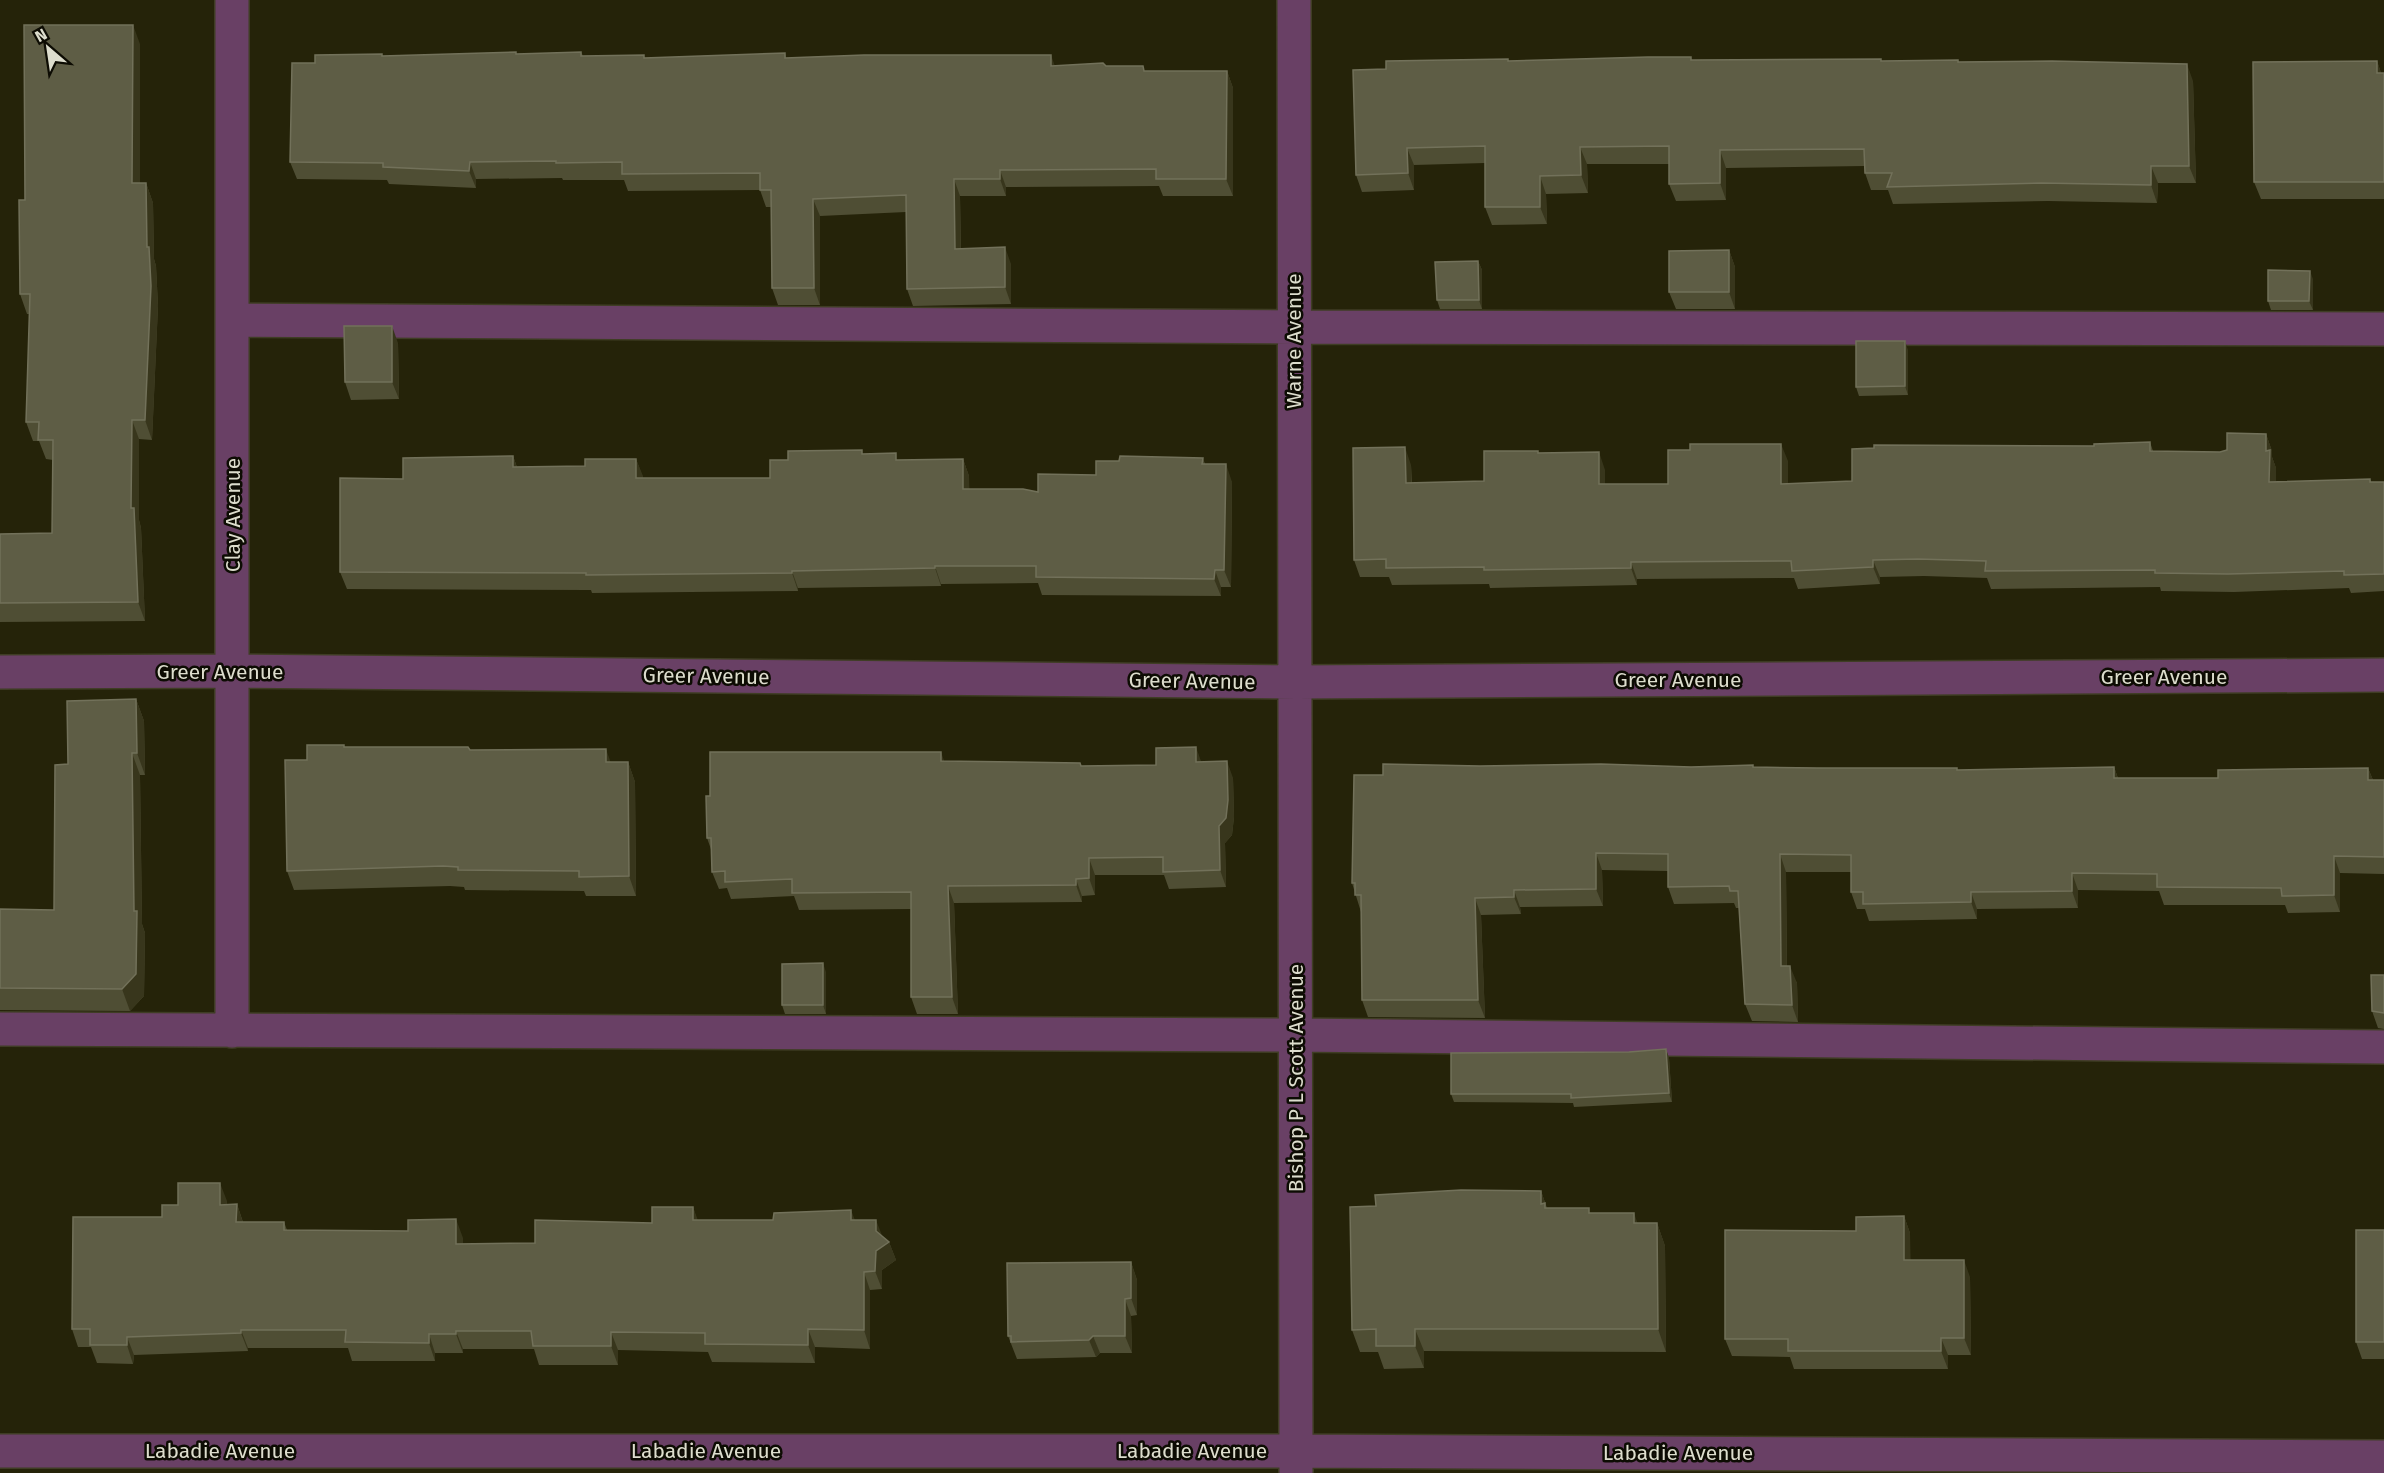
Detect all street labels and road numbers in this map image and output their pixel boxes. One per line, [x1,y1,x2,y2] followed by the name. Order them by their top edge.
[1281,273,1307,409] street label: Warne Avenue
[220,458,246,572] street label: Clay Avenue
[157,659,284,685] street label: Greer Avenue
[642,662,770,690] street label: Greer Avenue
[2101,664,2228,690] street label: Greer Avenue
[1128,667,1256,695] street label: Greer Avenue
[1615,667,1742,693] street label: Greer Avenue
[1283,964,1309,1192] street label: Bishop P L Scott Avenue
[145,1438,295,1464] street label: Labadie Avenue
[631,1438,781,1464] street label: Labadie Avenue
[1117,1438,1267,1464] street label: Labadie Avenue
[1603,1440,1753,1466] street label: Labadie Avenue

